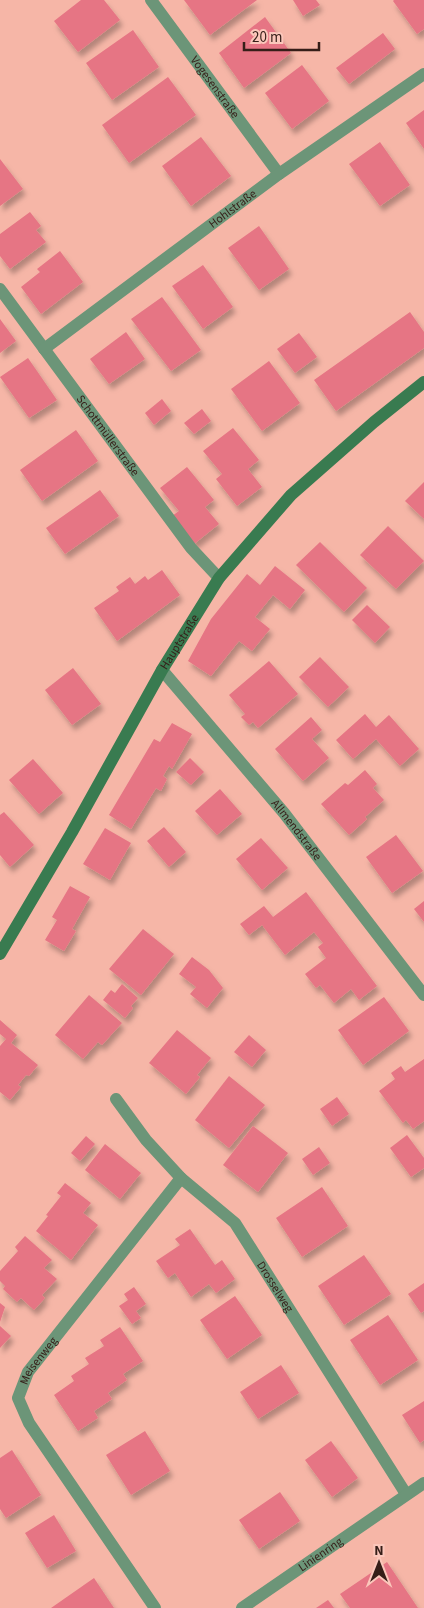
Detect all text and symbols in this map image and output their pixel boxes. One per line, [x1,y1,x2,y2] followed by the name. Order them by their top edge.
[244,20,319,52] scale bar
[252,27,282,48] text: 20 m
[186,52,244,122] street label: Vogesenstraße
[205,185,260,232] street label: Hohlstraße
[72,391,144,480] street label: Schottmüllerstraße
[156,611,203,673] street label: Hauptstraße
[267,796,326,864] street label: Allmendstraße
[253,1258,298,1315] street label: Drosselweg
[15,1333,61,1387] street label: Meisenweg
[295,1533,346,1576] street label: Linienring
[354,1538,404,1588] north arrow
[374,1541,384,1561] text: N

